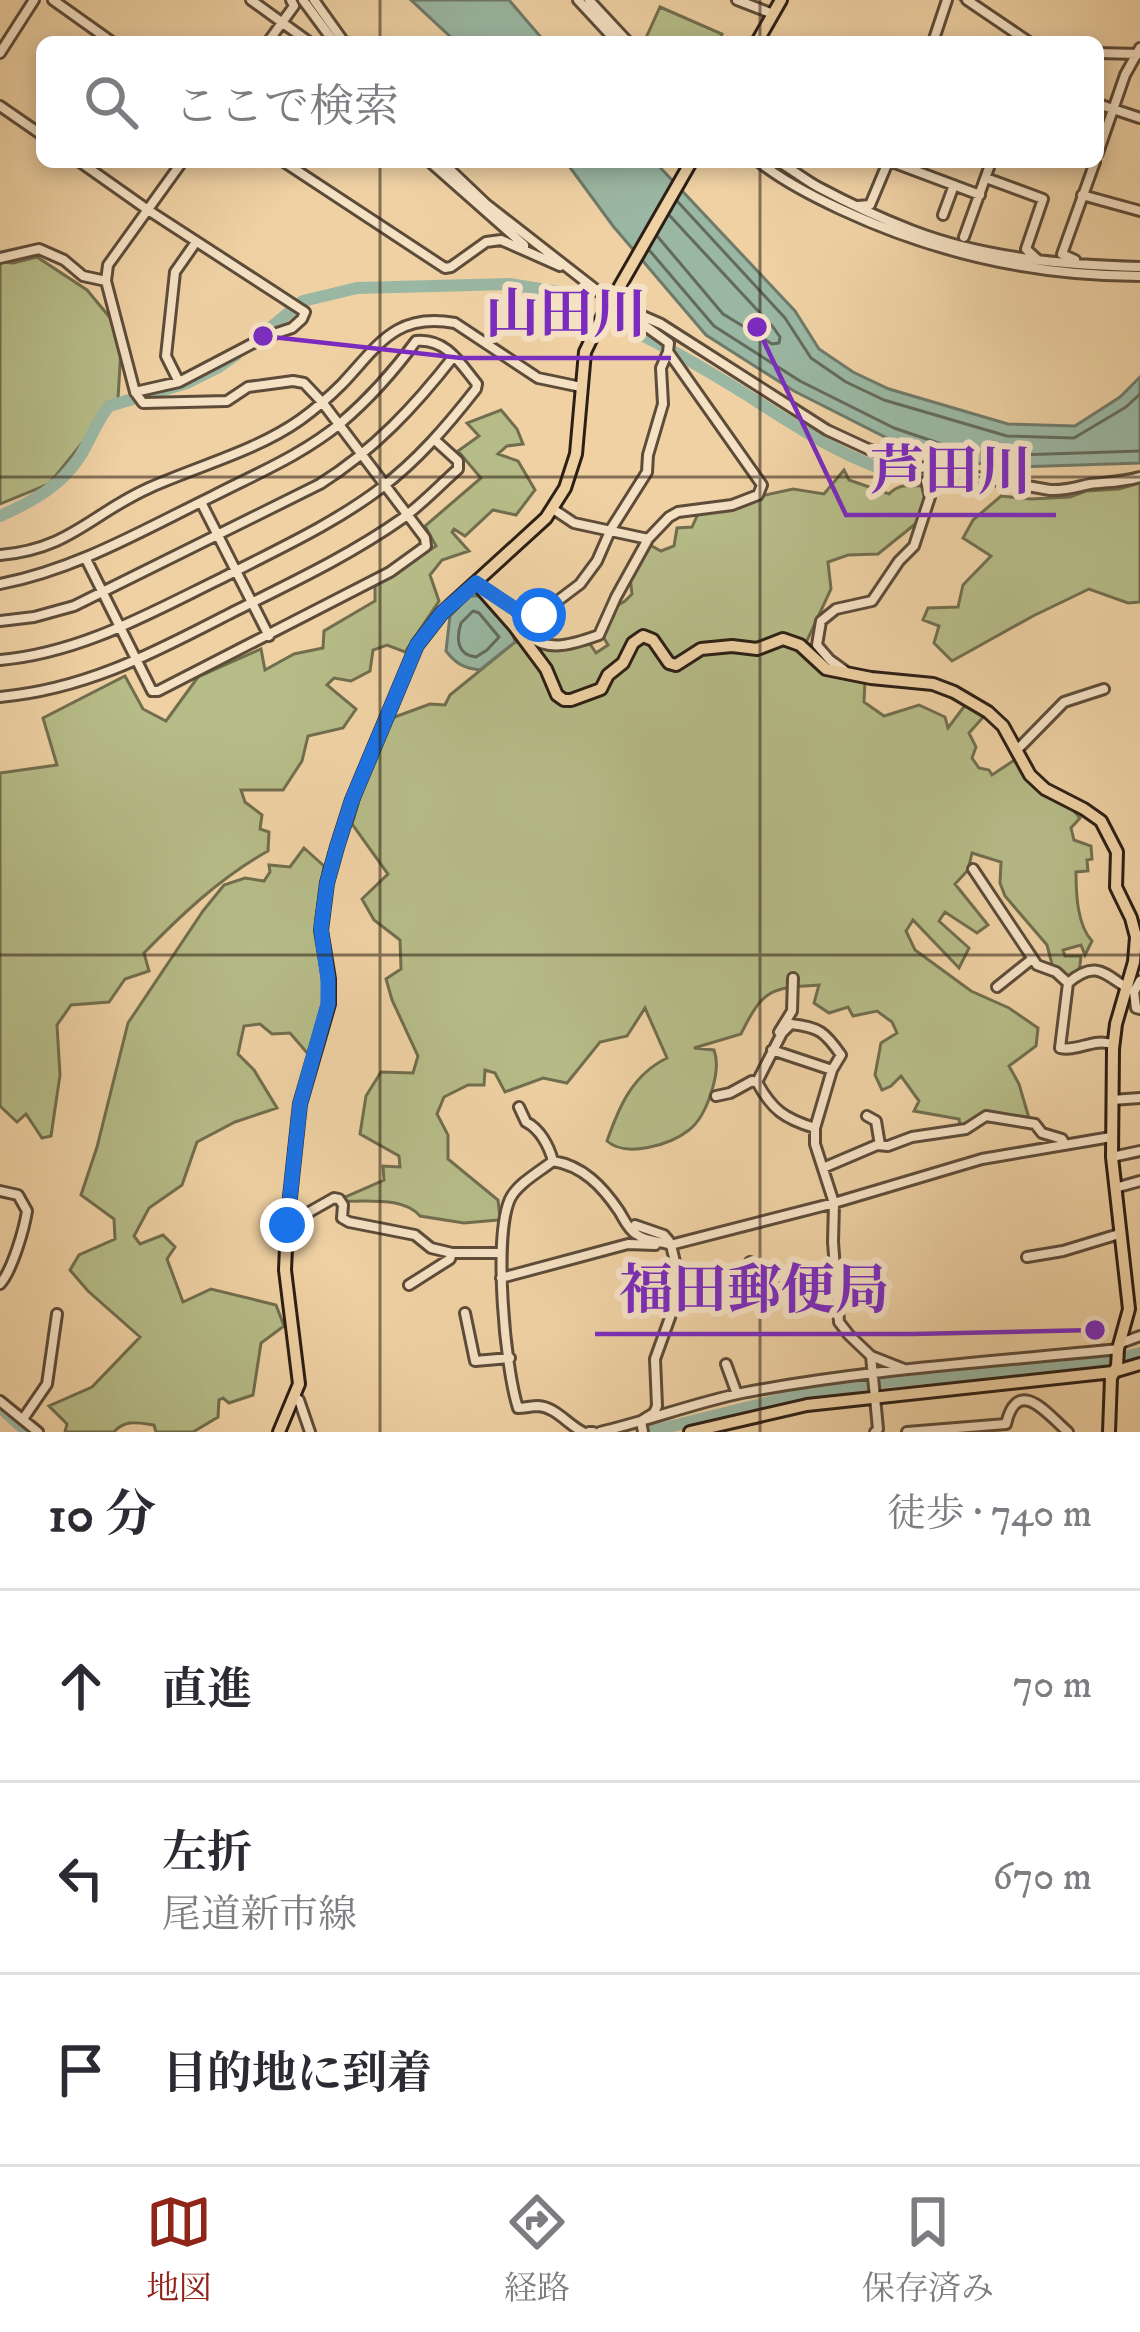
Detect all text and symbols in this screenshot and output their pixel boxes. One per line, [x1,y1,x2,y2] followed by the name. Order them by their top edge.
[36,36,1104,168] search box
[78,69,144,135] icon: search
[174,80,399,136] text: ここで検索
[461,268,671,358] callout: 山田川
[485,283,647,350] text: 山田川
[846,425,1056,515] callout: 芦田川
[870,440,1032,507] text: 芦田川
[512,588,566,642] route start
[260,1198,314,1252] route end
[595,1244,913,1334] callout: 福田郵便局
[619,1259,889,1326] text: 福田郵便局
[48,1484,156,1548] text: 10 分
[887,1490,1092,1539] text: 徒歩 · 740 m
[48,1653,114,1719] icon: ahead
[1013,1661,1092,1710] text: 70 m
[162,1663,252,1719] text: 直進
[162,1826,252,1882] text: 左折
[48,1845,114,1911] icon: left
[993,1853,1092,1902] text: 670 m
[162,1891,357,1940] text: 尾道新市線
[48,2037,114,2103] icon: arrive
[162,2047,432,2103] text: 目的地に到着
[146,2189,212,2310] tab: 地図
[504,2189,570,2310] tab: 経路
[862,2189,994,2310] tab: 保存済み

